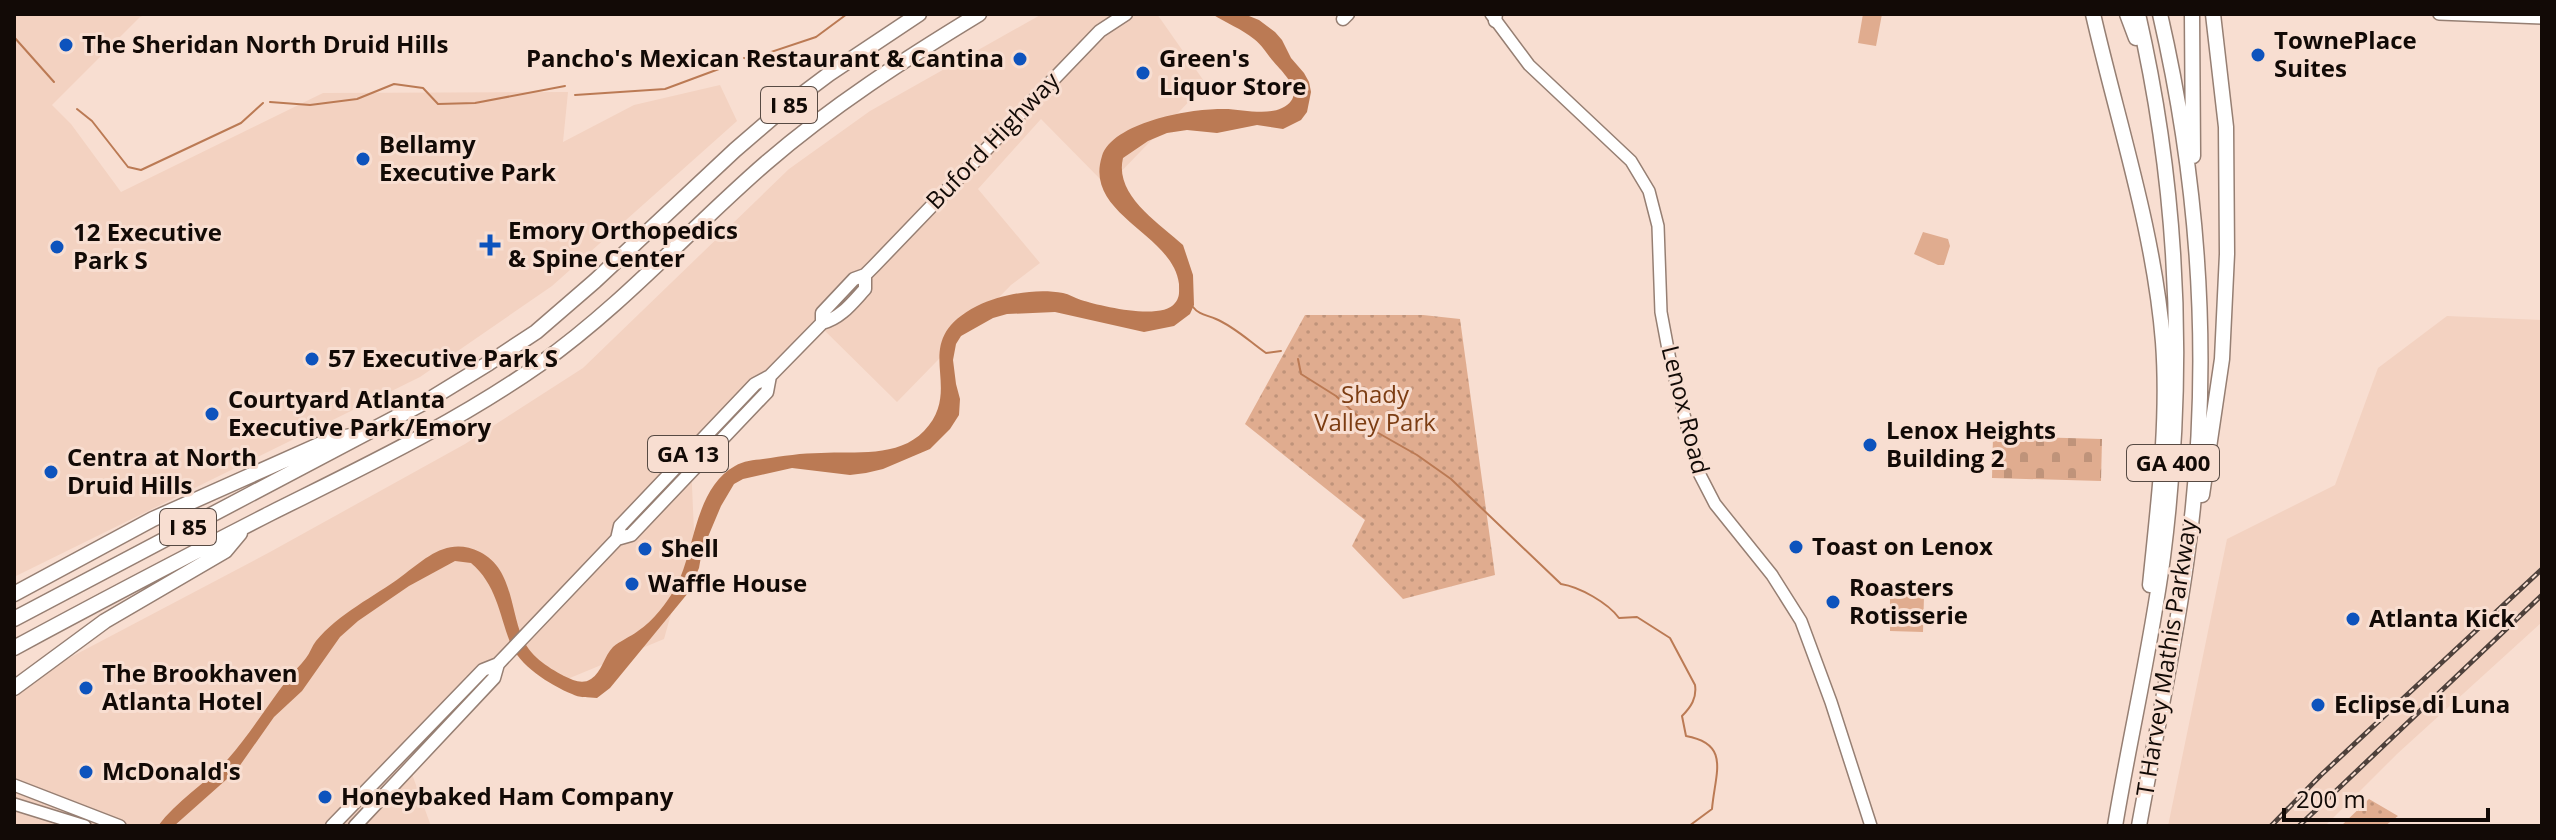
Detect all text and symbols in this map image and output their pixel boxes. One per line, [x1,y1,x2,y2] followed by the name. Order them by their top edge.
[2274,23,2417,84] place label: TownePlace Suites
[82,27,448,60] place label: The Sheridan North Druid Hills
[57,36,75,54] marker: The Sheridan North Druid Hills
[526,41,1004,74] place label: Pancho's Mexican Restaurant & Cantina
[1159,41,1306,102] place label: Green's Liquor Store
[2249,46,2267,64] marker: TownePlace Suites
[1011,50,1029,68] marker: Pancho's Mexican Restaurant & Cantina
[918,63,1067,216] street label: Buford Highway
[1134,64,1152,82] marker: Green's Liquor Store
[761,87,817,123] road number: I 85
[379,127,556,188] place label: Bellamy Executive Park
[354,150,372,168] marker: Bellamy Executive Park
[508,213,738,274] place label: Emory Orthopedics & Spine Center
[73,215,222,276] place label: 12 Executive Park S
[479,234,501,256] marker: Emory Orthopedics & Spine Center
[48,238,66,256] marker: 12 Executive Park S
[328,341,558,374] place label: 57 Executive Park S
[1655,342,1718,477] street label: Lenox Road
[303,350,321,368] marker: 57 Executive Park S
[1314,377,1436,438] park label: Shady Valley Park
[228,382,491,443] place label: Courtyard Atlanta Executive Park/Emory
[203,405,221,423] marker: Courtyard Atlanta Executive Park/Emory
[1886,413,2056,474] place label: Lenox Heights Building 2
[648,436,728,472] road number: GA 13
[1861,436,1879,454] marker: Lenox Heights Building 2
[67,440,257,501] place label: Centra at North Druid Hills
[2127,445,2219,481] road number: GA 400
[42,463,60,481] marker: Centra at North Druid Hills
[160,509,216,545] road number: I 85
[2127,516,2204,799] street label: T Harvey Mathis Parkway
[1812,529,1993,562] place label: Toast on Lenox
[661,531,719,564] place label: Shell
[1787,538,1805,556] marker: Toast on Lenox
[636,540,654,558] marker: Shell
[648,566,807,599] place label: Waffle House
[1849,570,1968,631] place label: Roasters Rotisserie
[623,575,641,593] marker: Waffle House
[1824,593,1842,611] marker: Roasters Rotisserie
[2369,601,2515,634] place label: Atlanta Kick
[2344,610,2362,628] marker: Atlanta Kick
[102,656,298,717] place label: The Brookhaven Atlanta Hotel
[77,679,95,697] marker: The Brookhaven Atlanta Hotel
[2334,687,2510,720] place label: Eclipse di Luna
[2309,696,2327,714] marker: Eclipse di Luna
[102,754,241,787] place label: McDonald's
[77,763,95,781] marker: McDonald's
[2284,772,2488,822] scale bar
[341,779,674,812] place label: Honeybaked Ham Company
[2296,782,2366,815] text: 200 m
[316,788,334,806] marker: Honeybaked Ham Company

